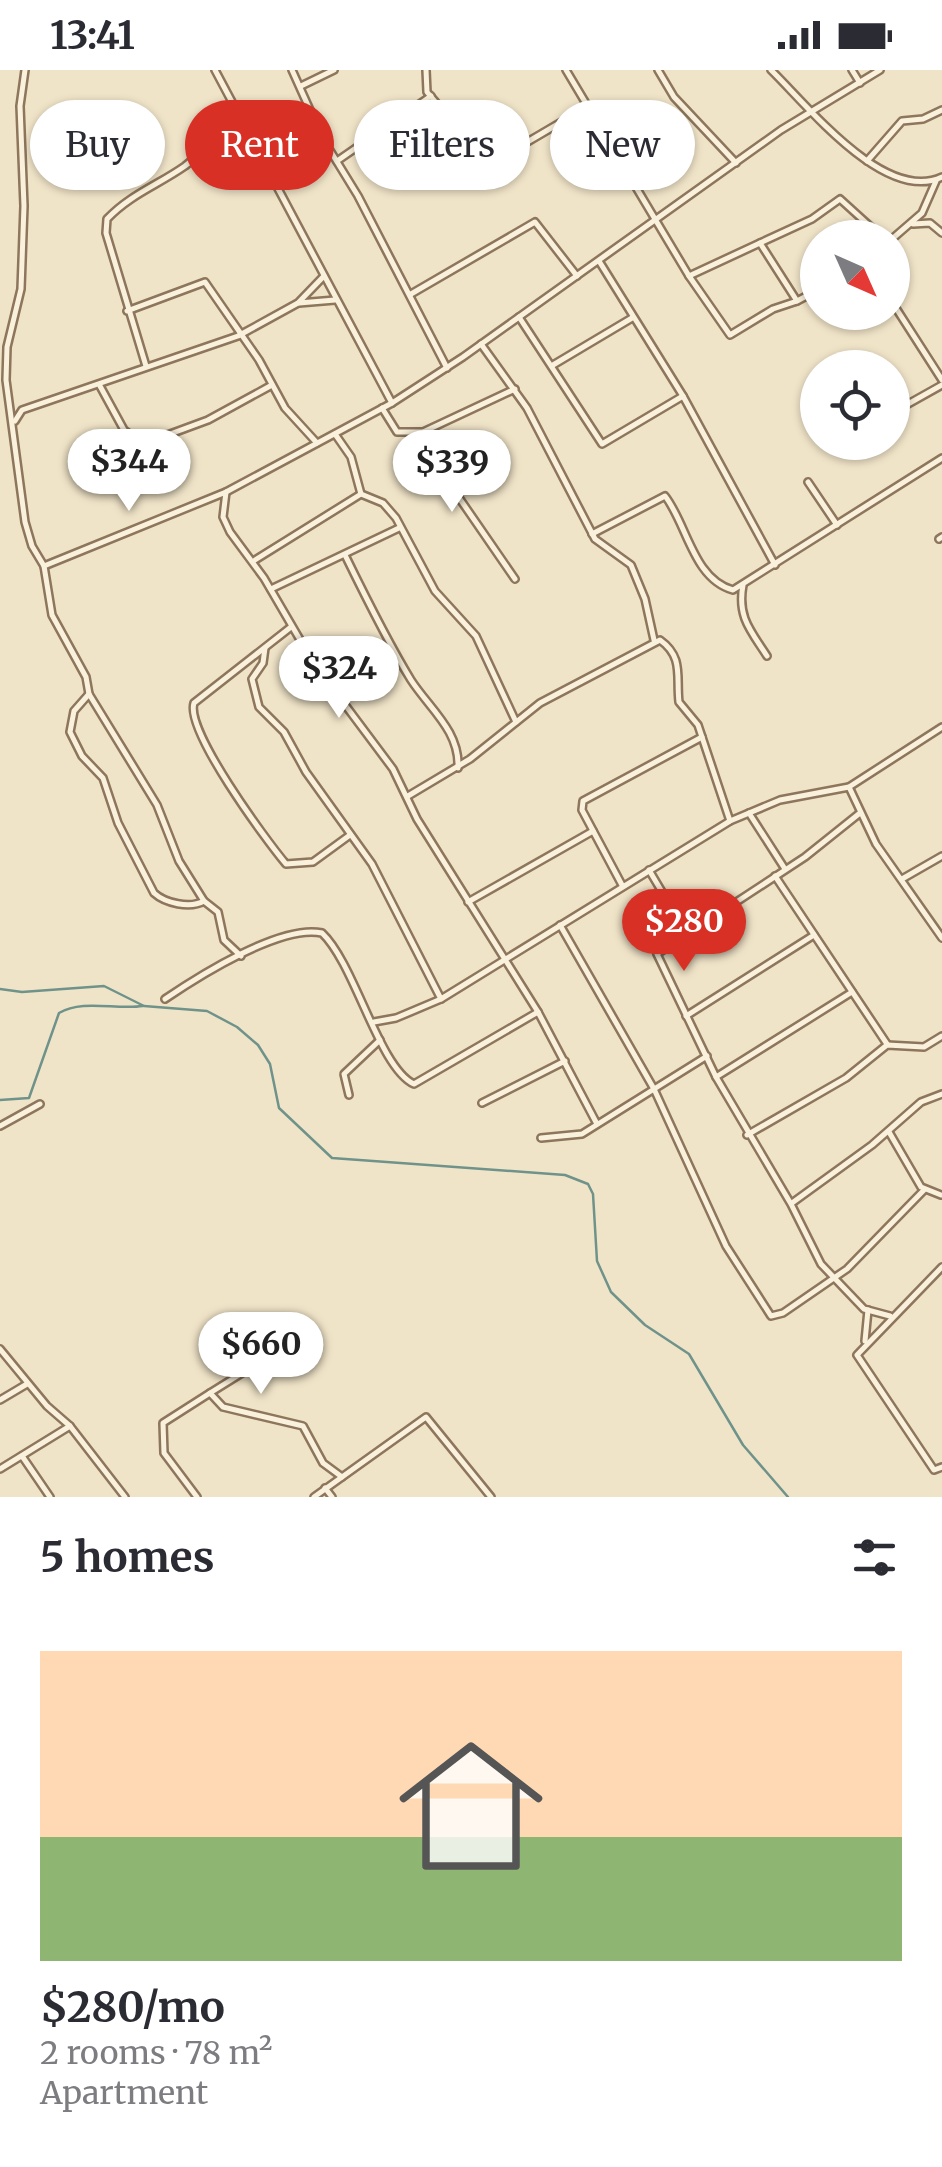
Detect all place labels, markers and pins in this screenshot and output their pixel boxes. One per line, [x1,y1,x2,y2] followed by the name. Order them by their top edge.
[70,429,188,514] pin: $344
[393,430,511,515] pin: $339
[280,636,398,721] pin: $324
[625,889,743,974] pin: $280
[202,1312,320,1397] pin: $660

